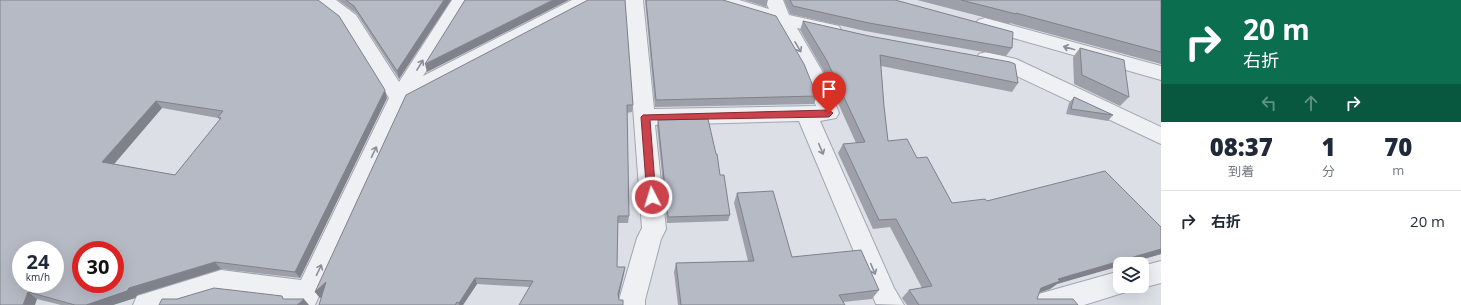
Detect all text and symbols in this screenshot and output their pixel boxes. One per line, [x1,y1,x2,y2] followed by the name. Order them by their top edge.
[1243,10,1310,48] text: 20 m
[1177,16,1229,68] icon: right
[795,41,803,53] one-way arrow
[1063,44,1076,51] one-way arrow
[1243,48,1279,72] text: 右折
[416,60,424,71] one-way arrow
[812,72,846,113] pin
[818,78,840,100] icon: arrive
[1258,92,1280,114] icon: left
[1300,92,1322,114] icon: ahead
[1342,92,1364,114] icon: right
[1210,130,1273,163] text: 08:37
[1322,130,1336,163] text: 1
[1384,130,1412,163] text: 70
[818,143,826,155] one-way arrow
[371,146,378,158] one-way arrow
[1392,161,1404,179] text: m
[1228,162,1254,180] text: 到着
[1322,162,1335,180] text: 分
[631,176,673,218] position arrow
[1177,210,1199,232] icon: right
[1211,211,1241,231] text: 右折
[1410,211,1445,231] text: 20 m
[72,241,124,293] speed limit sign: 30
[27,248,49,275] text: 24
[1113,257,1149,293] map controls
[1113,257,1149,293] button: layers
[870,262,877,274] one-way arrow
[316,264,323,276] one-way arrow
[26,270,50,284] text: km/h

